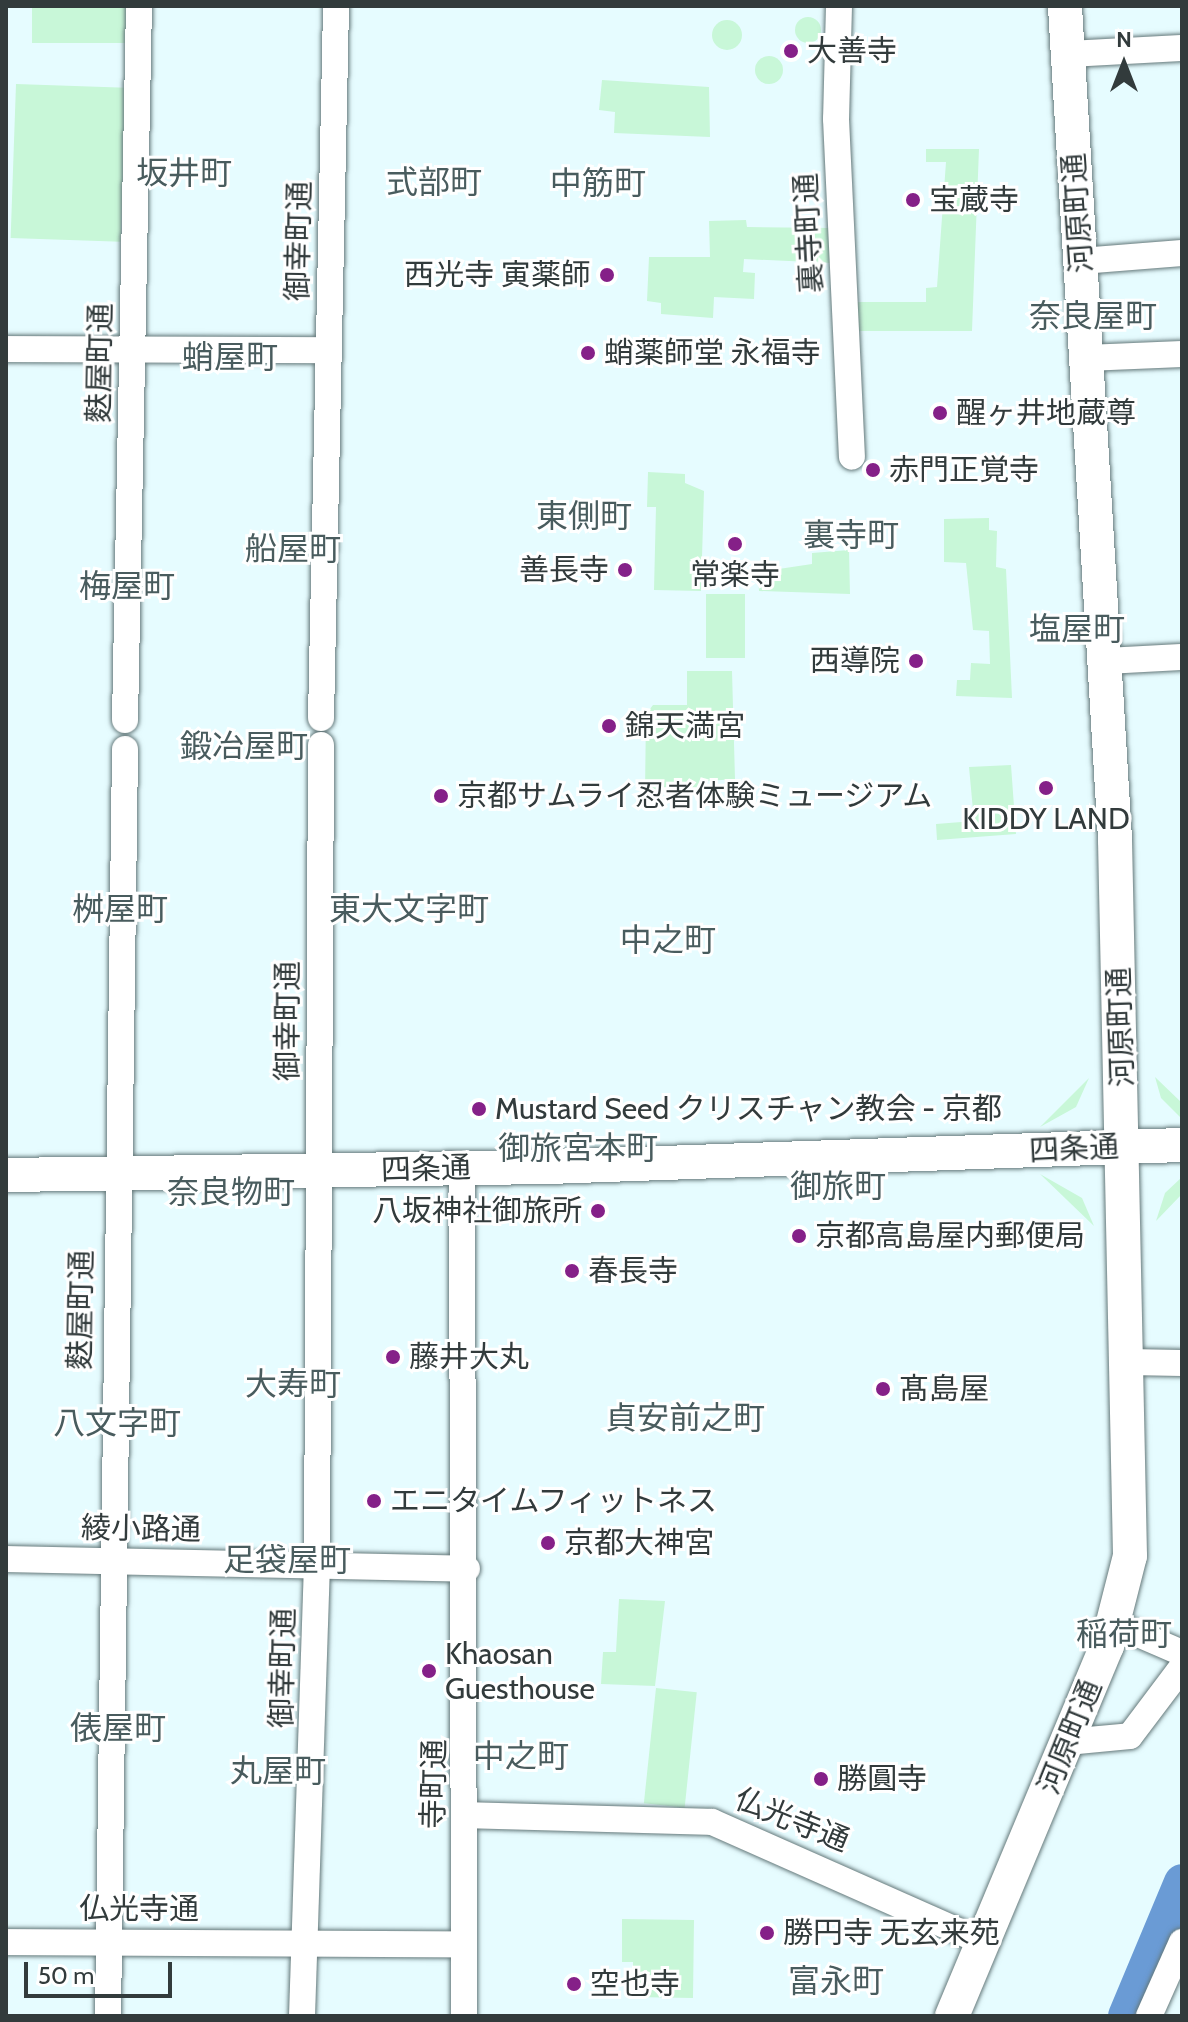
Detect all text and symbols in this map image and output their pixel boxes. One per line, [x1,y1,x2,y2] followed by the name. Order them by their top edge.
[1084,24,1164,104] north arrow
[1116,26,1132,53] text: N
[807,33,897,69] place label: 大善寺
[782,42,800,60] marker: 大善寺
[1056,152,1100,274] street label: 河原町通
[136,154,232,192] district label: 坂井町
[386,163,482,201] district label: 式部町
[550,164,646,202] district label: 中筋町
[788,172,830,294] street label: 裏寺町通
[280,181,318,301] street label: 御幸町通
[929,182,1019,218] place label: 宝蔵寺
[904,191,922,209] marker: 宝蔵寺
[404,257,591,293] place label: 西光寺 寅薬師
[598,266,616,284] marker: 西光寺 寅薬師
[1029,297,1157,335] district label: 奈良屋町
[81,303,119,423] street label: 麩屋町通
[604,335,821,371] place label: 蛸薬師堂 永福寺
[182,338,278,376] district label: 蛸屋町
[579,344,597,362] marker: 蛸薬師堂 永福寺
[956,395,1136,431] place label: 醒ヶ井地蔵尊
[931,404,949,422] marker: 醒ヶ井地蔵尊
[889,452,1039,488] place label: 赤門正覚寺
[864,461,882,479] marker: 赤門正覚寺
[536,497,632,535] district label: 東側町
[803,516,899,554] district label: 裏寺町
[245,530,341,568] district label: 船屋町
[726,535,744,553] marker: 常楽寺
[519,552,609,588] place label: 善長寺
[690,557,780,593] place label: 常楽寺
[616,561,634,579] marker: 善長寺
[79,567,175,605] district label: 梅屋町
[1029,610,1125,648] district label: 塩屋町
[810,643,900,679] place label: 西導院
[907,652,925,670] marker: 西導院
[625,708,745,744] place label: 錦天満宮
[600,717,618,735] marker: 錦天満宮
[180,727,308,765] district label: 鍛冶屋町
[457,778,937,814] place label: 京都サムライ忍者体験ミュージアム
[1037,779,1055,797] marker: KIDDY LAND
[432,787,450,805] marker: 京都サムライ忍者体験ミュージアム
[962,801,1130,837] place label: KIDDY LAND
[72,890,168,928] district label: 桝屋町
[329,890,489,928] district label: 東大文字町
[620,921,716,959] district label: 中之町
[270,961,306,1081] street label: 御幸町通
[1101,966,1141,1088] street label: 河原町通
[495,1091,1002,1127] place label: Mustard Seed クリスチャン教会 - 京都
[470,1100,488,1118] marker: Mustard Seed クリスチャン教会 - 京都
[498,1129,658,1167] district label: 御旅宮本町
[1028,1129,1120,1169] street label: 四条通
[380,1149,472,1189] street label: 四条通
[790,1167,886,1205] district label: 御旅町
[167,1173,295,1211] district label: 奈良物町
[372,1193,582,1229] place label: 八坂神社御旅所
[589,1202,607,1220] marker: 八坂神社御旅所
[815,1218,1085,1254] place label: 京都高島屋内郵便局
[790,1227,808,1245] marker: 京都高島屋内郵便局
[62,1250,100,1370] street label: 麩屋町通
[588,1253,678,1289] place label: 春長寺
[563,1262,581,1280] marker: 春長寺
[409,1339,529,1375] place label: 藤井大丸
[384,1348,402,1366] marker: 藤井大丸
[245,1365,341,1403] district label: 大寿町
[899,1371,989,1407] place label: 髙島屋
[874,1380,892,1398] marker: 髙島屋
[605,1399,765,1437] district label: 貞安前之町
[53,1404,181,1442] district label: 八文字町
[390,1483,720,1519] place label: エニタイムフィットネス
[365,1492,383,1510] marker: エニタイムフィットネス
[81,1510,201,1548] street label: 綾小路通
[564,1525,714,1561] place label: 京都大神宮
[539,1534,557,1552] marker: 京都大神宮
[223,1541,351,1579] district label: 足袋屋町
[264,1608,302,1728] street label: 御幸町通
[1076,1615,1172,1653] district label: 稲荷町
[445,1636,595,1706] place label: Khaosan Guesthouse
[420,1662,438,1680] marker: Khaosan Guesthouse
[1031,1675,1109,1799] street label: 河原町通
[70,1709,166,1747] district label: 俵屋町
[473,1737,569,1775] district label: 中之町
[415,1739,453,1829] street label: 寺町通
[230,1752,326,1790] district label: 丸屋町
[837,1761,927,1797] place label: 勝圓寺
[812,1770,830,1788] marker: 勝圓寺
[730,1781,854,1859] street label: 仏光寺通
[79,1891,199,1927] street label: 仏光寺通
[783,1915,1000,1951] place label: 勝円寺 无玄来苑
[758,1924,776,1942] marker: 勝円寺 无玄来苑
[28,1946,176,1996] scale bar
[38,1961,94,1990] text: 50 m
[788,1962,884,2000] district label: 富永町
[590,1966,680,2002] place label: 空也寺
[565,1975,583,1993] marker: 空也寺

